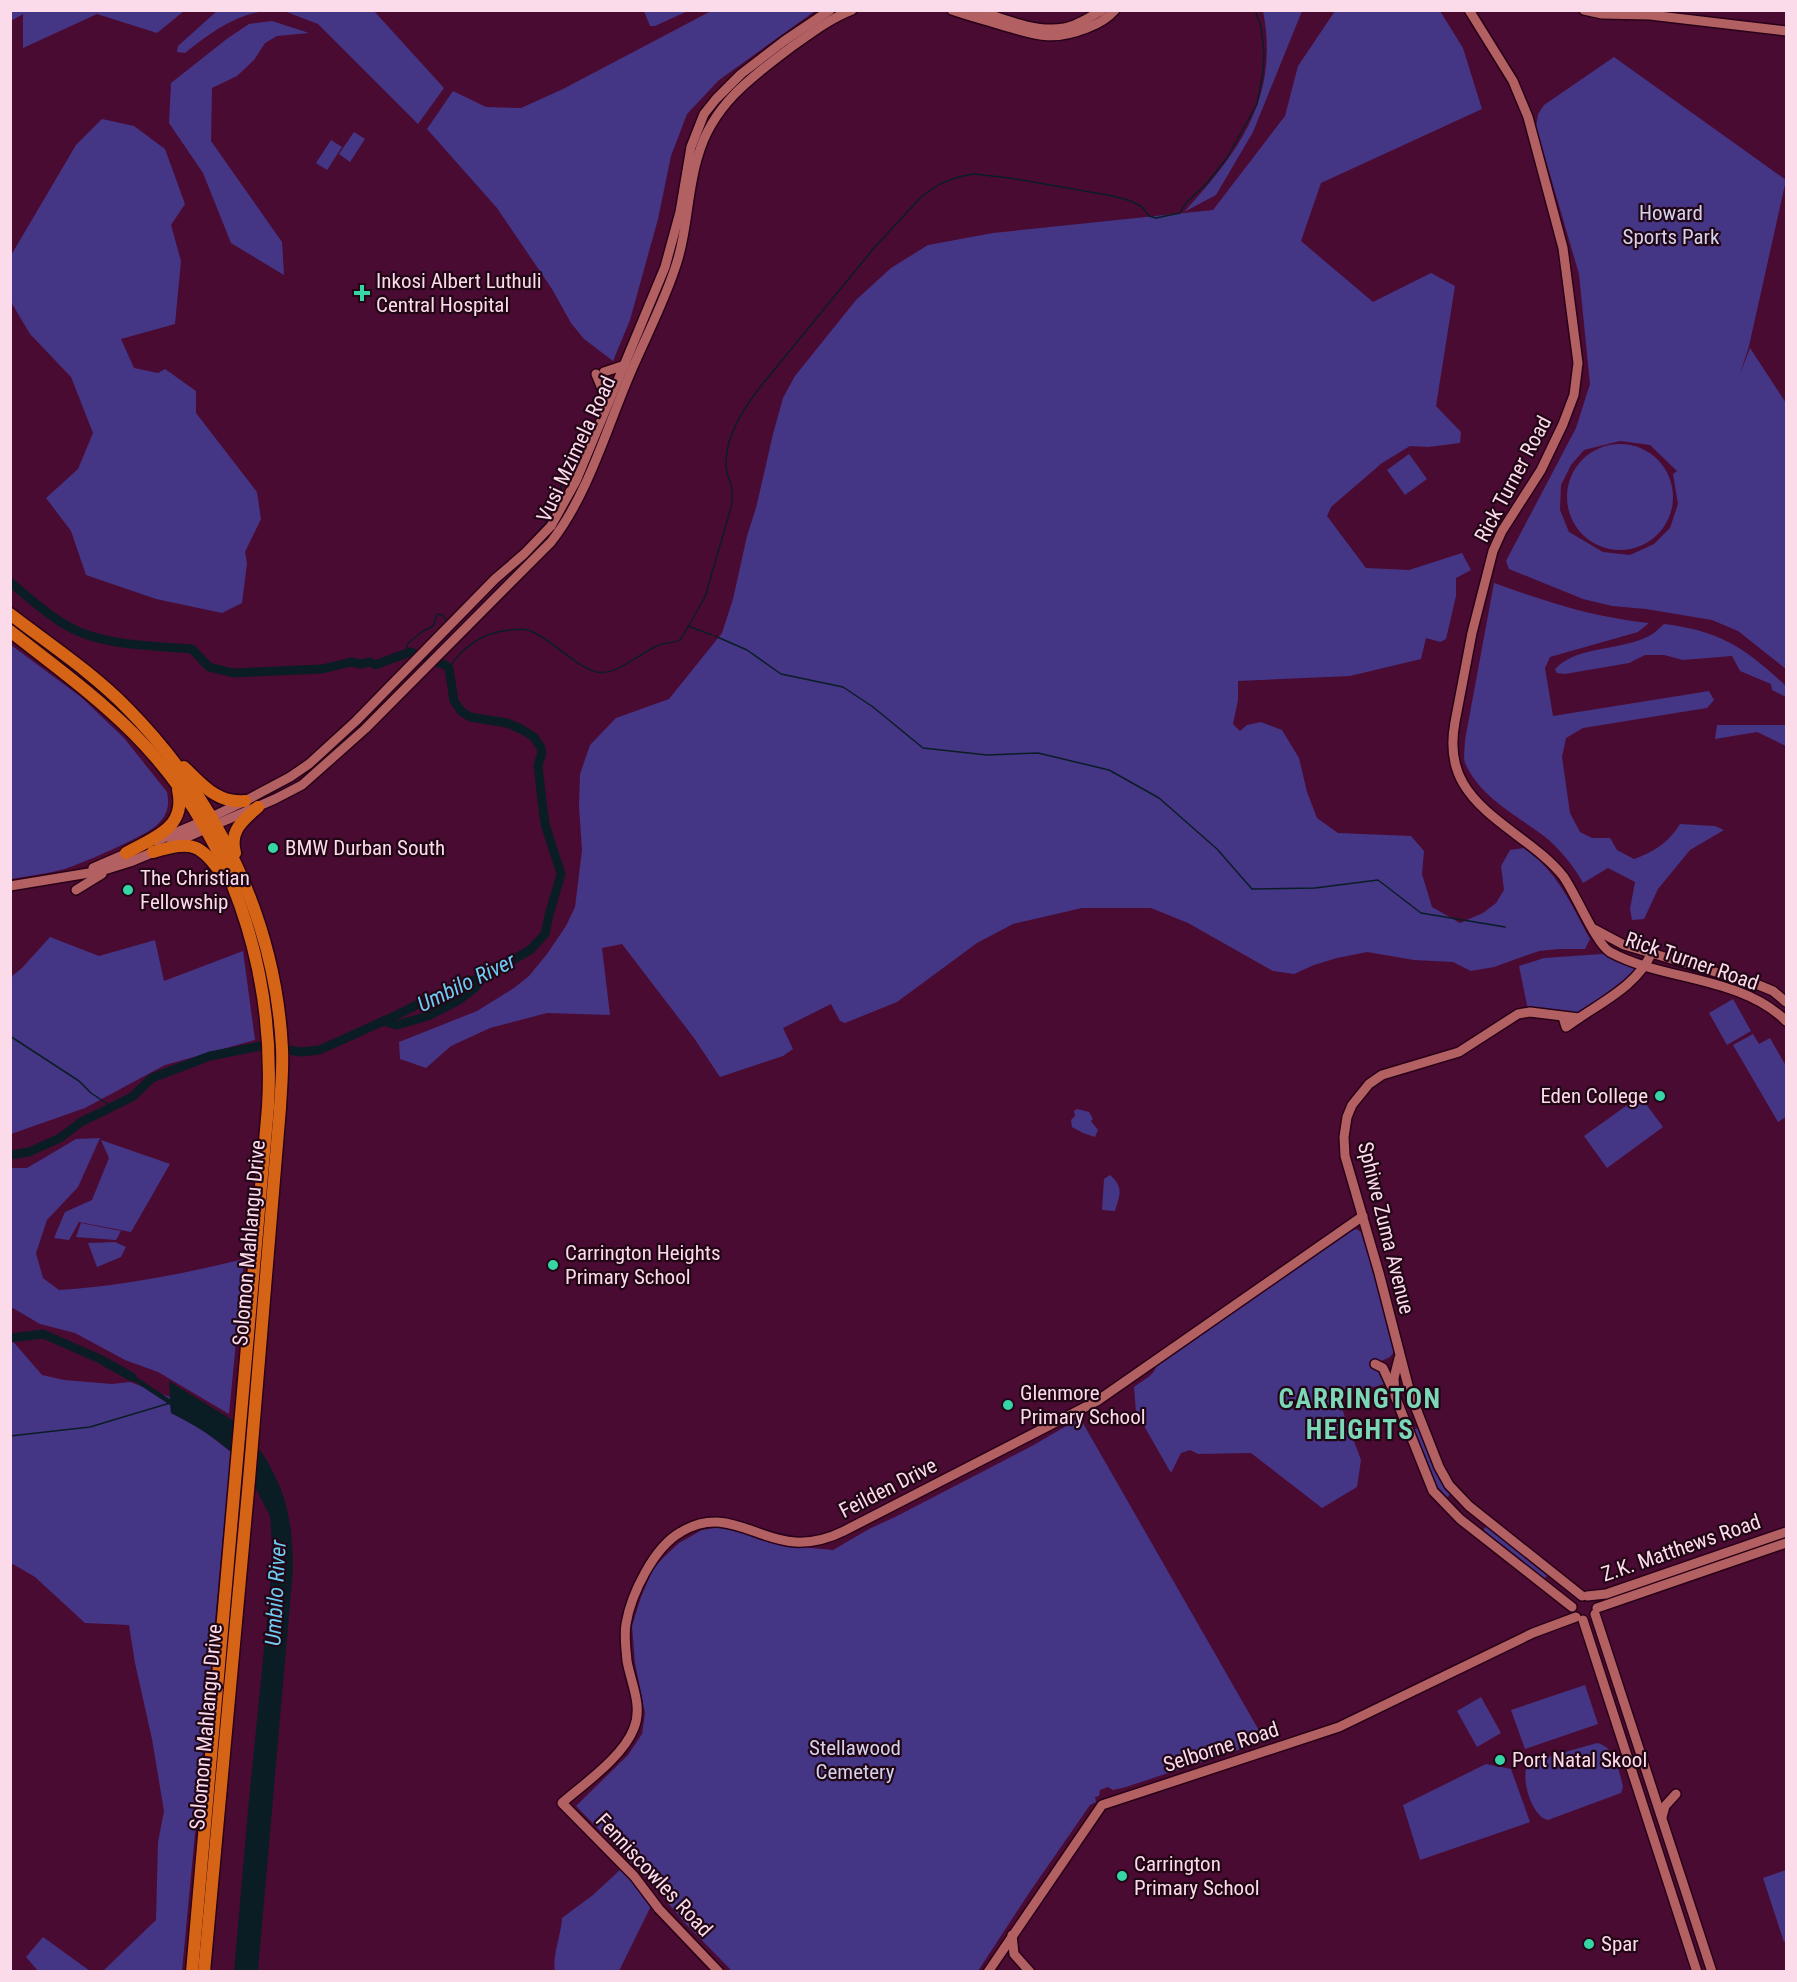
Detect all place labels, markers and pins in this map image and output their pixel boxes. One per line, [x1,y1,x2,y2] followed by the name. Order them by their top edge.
[376,269,542,317] place label: Inkosi Albert Luthuli Central Hospital
[353,284,371,302] marker: Inkosi Albert Luthuli Central Hospital
[285,836,445,860] place label: BMW Durban South
[266,841,280,855] marker: BMW Durban South
[140,866,250,914] place label: The Christian Fellowship
[121,883,135,897] marker: The Christian Fellowship
[1540,1084,1648,1108] place label: Eden College
[1653,1089,1667,1103] marker: Eden College
[565,1241,721,1289] place label: Carrington Heights Primary School
[546,1258,560,1272] marker: Carrington Heights Primary School
[1020,1381,1146,1429] place label: Glenmore Primary School
[1001,1398,1015,1412] marker: Glenmore Primary School
[1512,1748,1647,1772] place label: Port Natal Skool
[1493,1753,1507,1767] marker: Port Natal Skool
[1134,1852,1260,1900] place label: Carrington Primary School
[1115,1869,1129,1883] marker: Carrington Primary School
[1601,1932,1639,1956] place label: Spar
[1582,1937,1596,1951] marker: Spar

